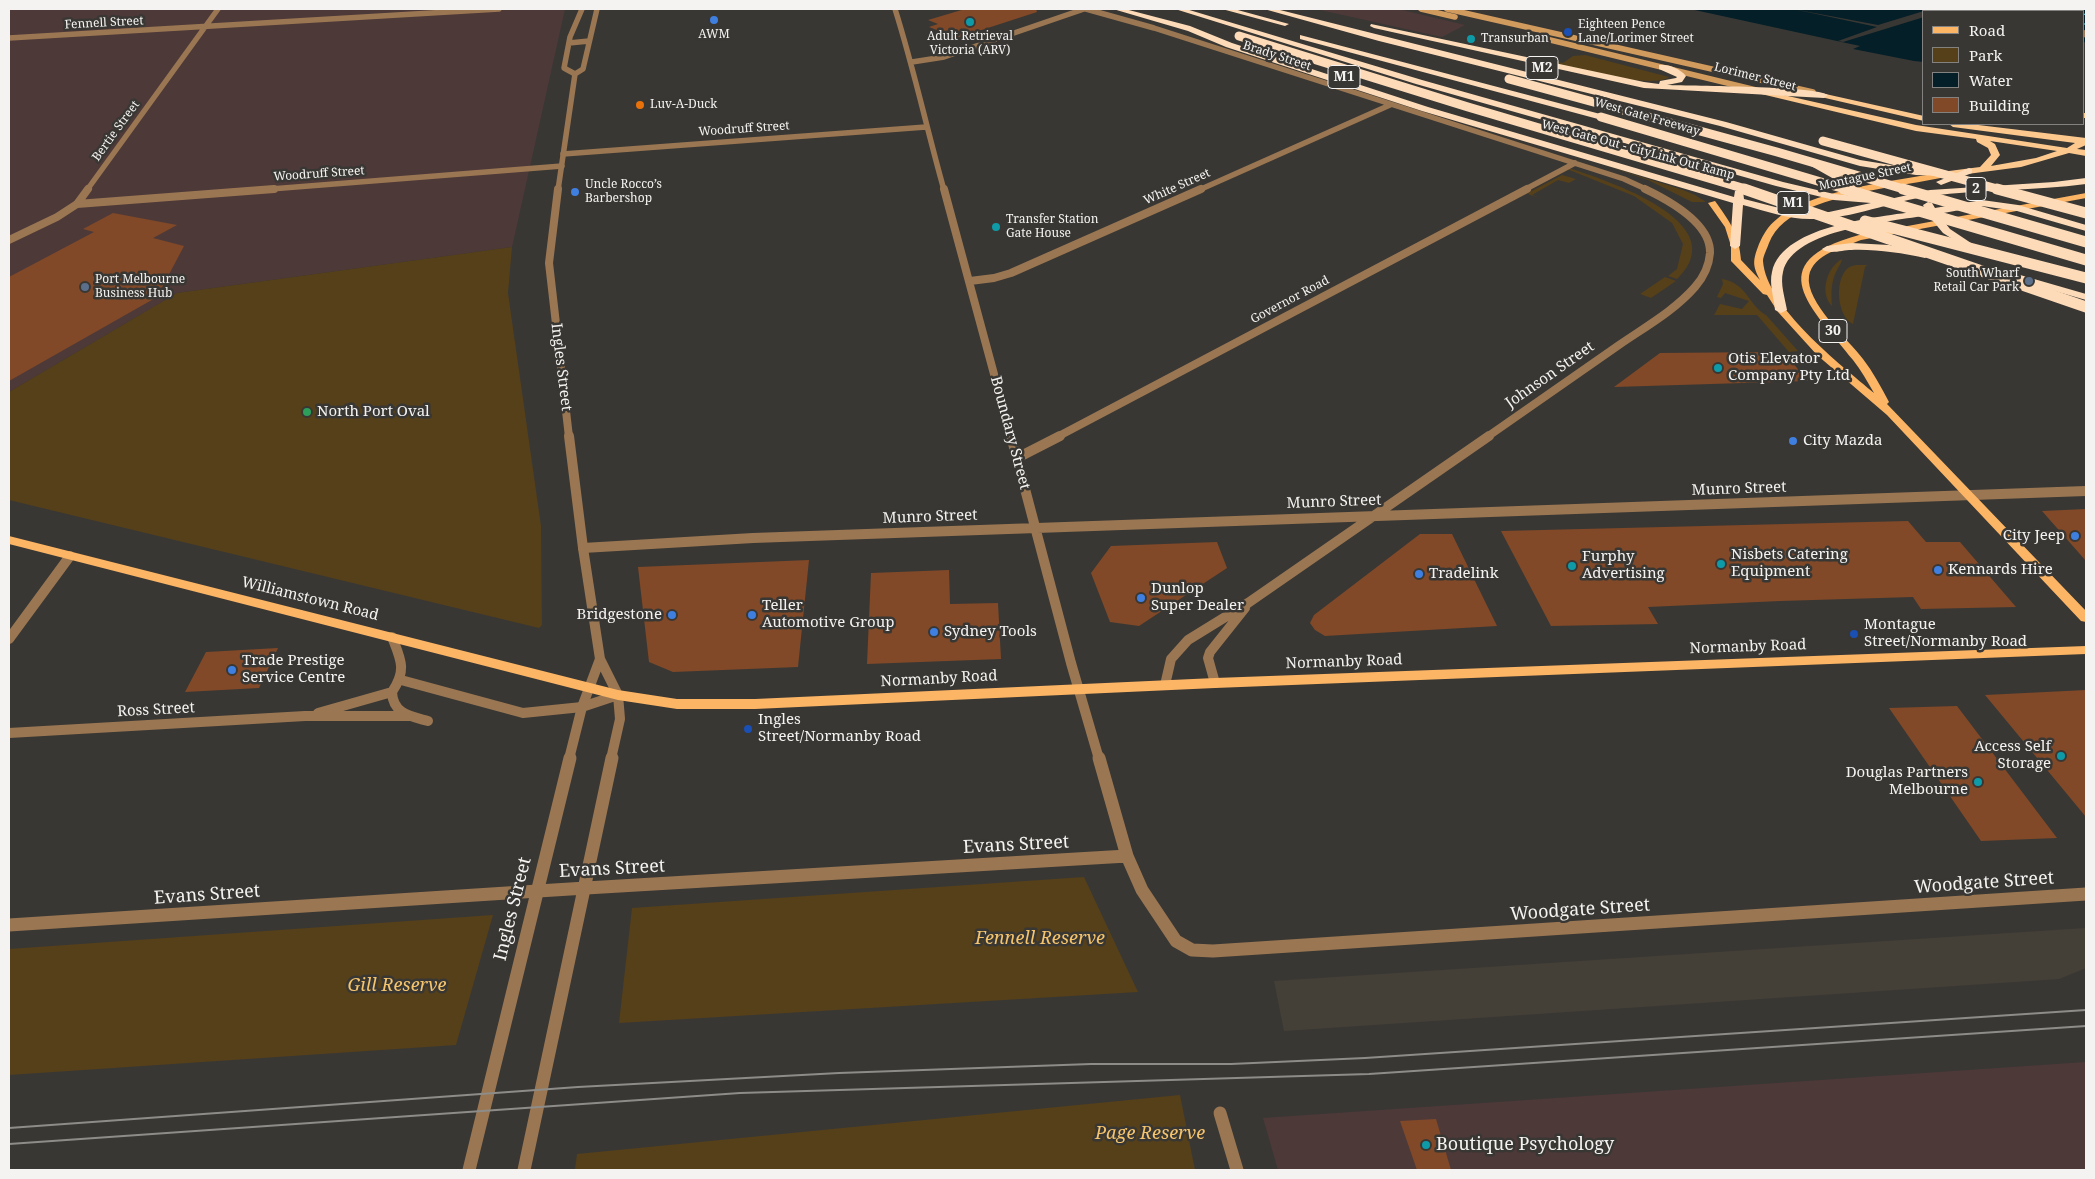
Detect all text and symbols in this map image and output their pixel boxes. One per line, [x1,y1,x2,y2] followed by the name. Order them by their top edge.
[1922,10,2085,125] legend
[64,14,144,32] street label: Fennell Street
[708,14,720,26] marker: AWM
[964,16,976,28] marker: Adult Retrieval Victoria (ARV)
[1578,18,1694,46] place label: Eighteen Pence Lane/Lorimer Street
[1969,20,2005,40] text: Road
[1562,26,1574,38] marker: Eighteen Pence Lane/Lorimer Street
[698,28,730,42] place label: AWM
[927,30,1013,58] place label: Adult Retrieval Victoria (ARV)
[1481,32,1549,46] place label: Transurban
[1465,33,1477,45] marker: Transurban
[1241,38,1313,74] street label: Brady Street
[1969,45,2002,65] text: Park
[1526,56,1558,80] road number: M2
[1713,60,1797,94] street label: Lorimer Street
[1328,66,1360,88] road number: M1
[1969,70,2012,90] text: Water
[1592,95,1702,139] street label: West Gate Freeway
[1969,95,2030,115] text: Building
[89,98,143,164] street label: Bertie Street
[650,98,717,112] place label: Luv-A-Duck
[634,99,646,111] marker: Luv-A-Duck
[1540,117,1736,183] street label: West Gate Out - CityLink Out Ramp
[698,119,790,139] street label: Woodruff Street
[1818,160,1912,194] street label: Montague Street
[273,164,365,184] street label: Woodruff Street
[1142,166,1212,208] street label: White Street
[585,178,662,206] place label: Uncle Rocco’s Barbershop
[1966,178,1986,200] road number: 2
[569,186,581,198] marker: Uncle Rocco’s Barbershop
[1777,192,1809,214] road number: M1
[1006,213,1099,241] place label: Transfer Station Gate House
[990,221,1002,233] marker: Transfer Station Gate House
[1933,267,2019,295] place label: South Wharf Retail Car Park
[95,273,185,301] place label: Port Melbourne Business Hub
[1248,273,1332,327] street label: Governor Road
[2023,275,2035,287] marker: South Wharf Retail Car Park
[79,281,91,293] marker: Port Melbourne Business Hub
[1819,320,1847,342] road number: 30
[547,322,575,412] street label: Ingles Street
[1502,338,1598,412] street label: Johnson Street
[1728,350,1850,385] place label: Otis Elevator Company Pty Ltd
[1712,362,1724,374] marker: Otis Elevator Company Pty Ltd
[986,374,1034,492] street label: Boundary Street
[317,403,430,421] place label: North Port Oval
[301,406,313,418] marker: North Port Oval
[1803,432,1882,450] place label: City Mazda
[1787,435,1799,447] marker: City Mazda
[1691,478,1787,500] street label: Munro Street
[1286,491,1382,513] street label: Munro Street
[882,506,978,528] street label: Munro Street
[2003,527,2065,545] place label: City Jeep
[2069,530,2081,542] marker: City Jeep
[1731,546,1848,581] place label: Nisbets Catering Equipment
[1582,548,1665,583] place label: Furphy Advertising
[1715,558,1727,570] marker: Nisbets Catering Equipment
[1566,560,1578,572] marker: Furphy Advertising
[1948,561,2053,579] place label: Kennards Hire
[1932,564,1944,576] marker: Kennards Hire
[1429,565,1499,583] place label: Tradelink
[1413,568,1425,580] marker: Tradelink
[240,573,380,625] street label: Williamstown Road
[1151,580,1244,615] place label: Dunlop Super Dealer
[1135,592,1147,604] marker: Dunlop Super Dealer
[762,597,894,632] place label: Teller Automotive Group
[577,606,662,624] place label: Bridgestone
[666,609,678,621] marker: Bridgestone
[746,609,758,621] marker: Teller Automotive Group
[1864,616,2027,651] place label: Montague Street/Normanby Road
[944,623,1037,641] place label: Sydney Tools
[928,626,940,638] marker: Sydney Tools
[1848,628,1860,640] marker: Montague Street/Normanby Road
[1689,636,1807,658] street label: Normanby Road
[1285,651,1403,673] street label: Normanby Road
[242,652,345,687] place label: Trade Prestige Service Centre
[226,664,238,676] marker: Trade Prestige Service Centre
[880,667,998,691] street label: Normanby Road
[117,699,195,721] street label: Ross Street
[758,711,921,746] place label: Ingles Street/Normanby Road
[742,723,754,735] marker: Ingles Street/Normanby Road
[1974,738,2051,773] place label: Access Self Storage
[2055,750,2067,762] marker: Access Self Storage
[1846,764,1968,799] place label: Douglas Partners Melbourne
[1972,776,1984,788] marker: Douglas Partners Melbourne
[962,831,1070,859] street label: Evans Street
[490,855,536,963] street label: Ingles Street
[558,855,666,883] street label: Evans Street
[1913,867,2055,899] street label: Woodgate Street
[153,881,261,909] street label: Evans Street
[1509,894,1651,926] street label: Woodgate Street
[975,928,1105,950] park label: Fennell Reserve
[348,975,446,997] park label: Gill Reserve
[1095,1123,1205,1145] park label: Page Reserve
[1436,1134,1614,1156] place label: Boutique Psychology
[1420,1139,1432,1151] marker: Boutique Psychology

